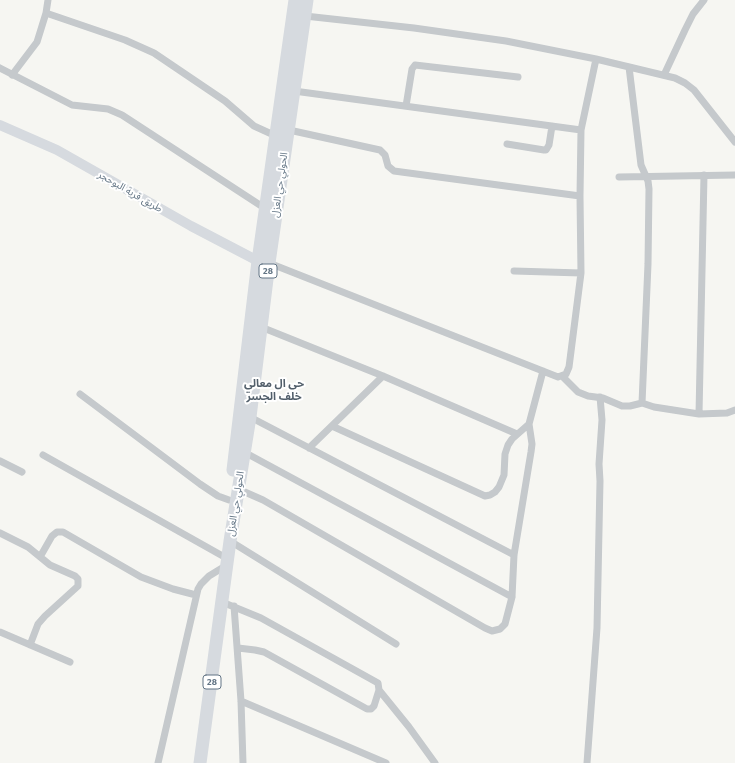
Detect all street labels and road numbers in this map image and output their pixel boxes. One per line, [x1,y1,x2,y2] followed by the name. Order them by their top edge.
[269,152,291,218] street label: الحولي حي العزل
[96,169,164,215] street label: طريق قرية البوحجر
[259,264,277,278] road number: 28
[225,471,247,537] street label: الحولي حي العزل
[203,675,221,689] road number: 28

